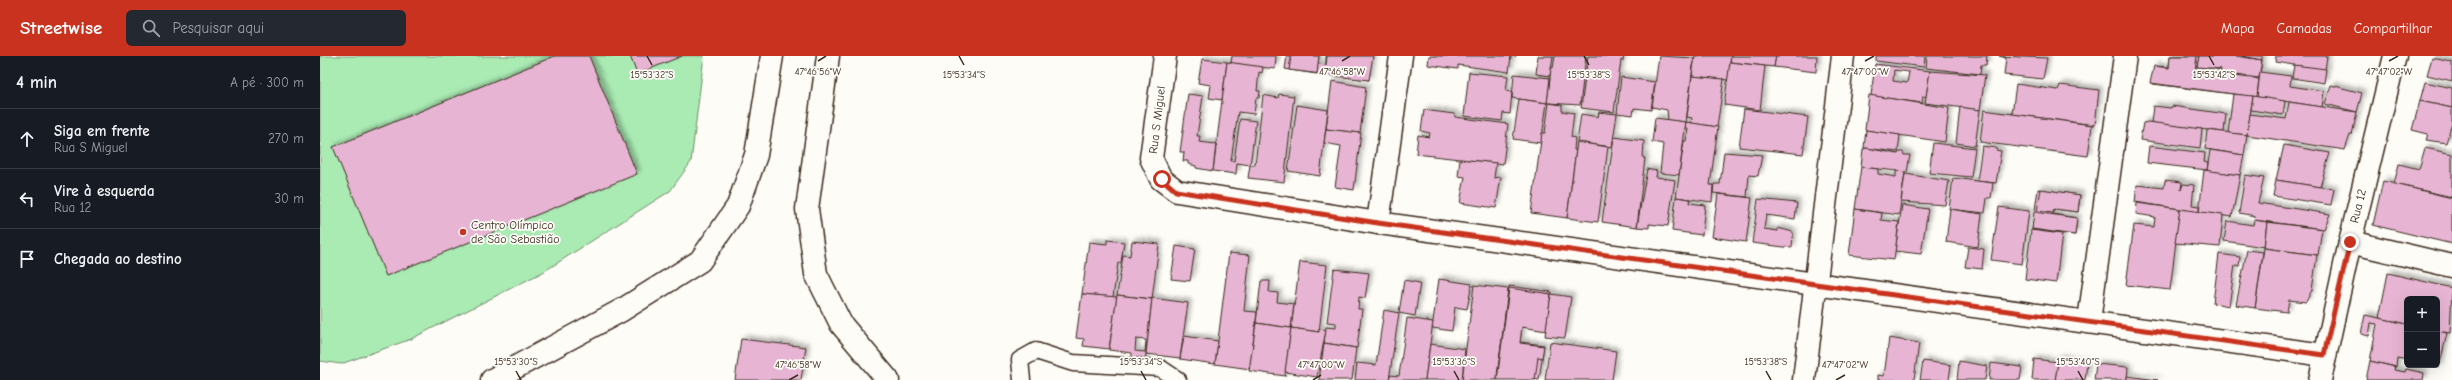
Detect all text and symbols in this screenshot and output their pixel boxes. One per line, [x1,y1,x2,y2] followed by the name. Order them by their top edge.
[126,10,406,46] search box
[20,17,102,39] text: Streetwise
[140,17,162,39] icon: search
[172,19,264,37] text: Pesquisar aqui
[2221,20,2255,37] text: Mapa
[2277,20,2332,37] text: Camadas
[2354,20,2432,37] text: Compartilhar
[795,66,842,78] text: 47°46'56"W
[1319,66,1365,78] text: 47°46'58"W
[1841,66,1889,78] text: 47°47'00"W
[2366,66,2412,78] text: 47°47'02"W
[631,69,674,81] text: 15°53'32"S
[943,69,986,81] text: 15°53'34"S
[1568,69,1611,81] text: 15°53'38"S
[2193,69,2236,81] text: 15°53'42"S
[16,73,57,92] text: 4 min
[230,75,304,90] text: A pé · 300 m
[1146,85,1168,155] street label: Rua S Miguel
[54,122,150,140] text: Siga em frente
[16,128,38,150] icon: ahead
[268,131,304,146] text: 270 m
[54,140,128,155] text: Rua S Miguel
[1153,170,1171,188] route start
[54,182,155,200] text: Vire à esquerda
[16,188,38,210] icon: left
[2347,188,2369,224] street label: Rua 12
[274,191,304,206] text: 30 m
[54,200,91,215] text: Rua 12
[471,218,560,246] place label: Centro Olímpico de São Sebastião
[458,227,468,237] marker: Centro Olímpico de São Sebastião
[2341,233,2359,251] route end
[16,248,38,270] icon: arrive
[54,250,182,268] text: Chegada ao destino
[2404,296,2440,368] map controls
[2404,296,2440,332] button: +
[2404,332,2440,368] button: −
[494,356,538,368] text: 15°53'30"S
[1120,356,1163,368] text: 15°53'34"S
[1432,356,1476,368] text: 15°53'36"S
[1745,356,1788,368] text: 15°53'38"S
[2056,356,2100,368] text: 15°53'40"S
[775,359,821,371] text: 47°46'58"W
[1297,359,1345,371] text: 47°47'00"W
[1822,359,1868,371] text: 47°47'02"W

